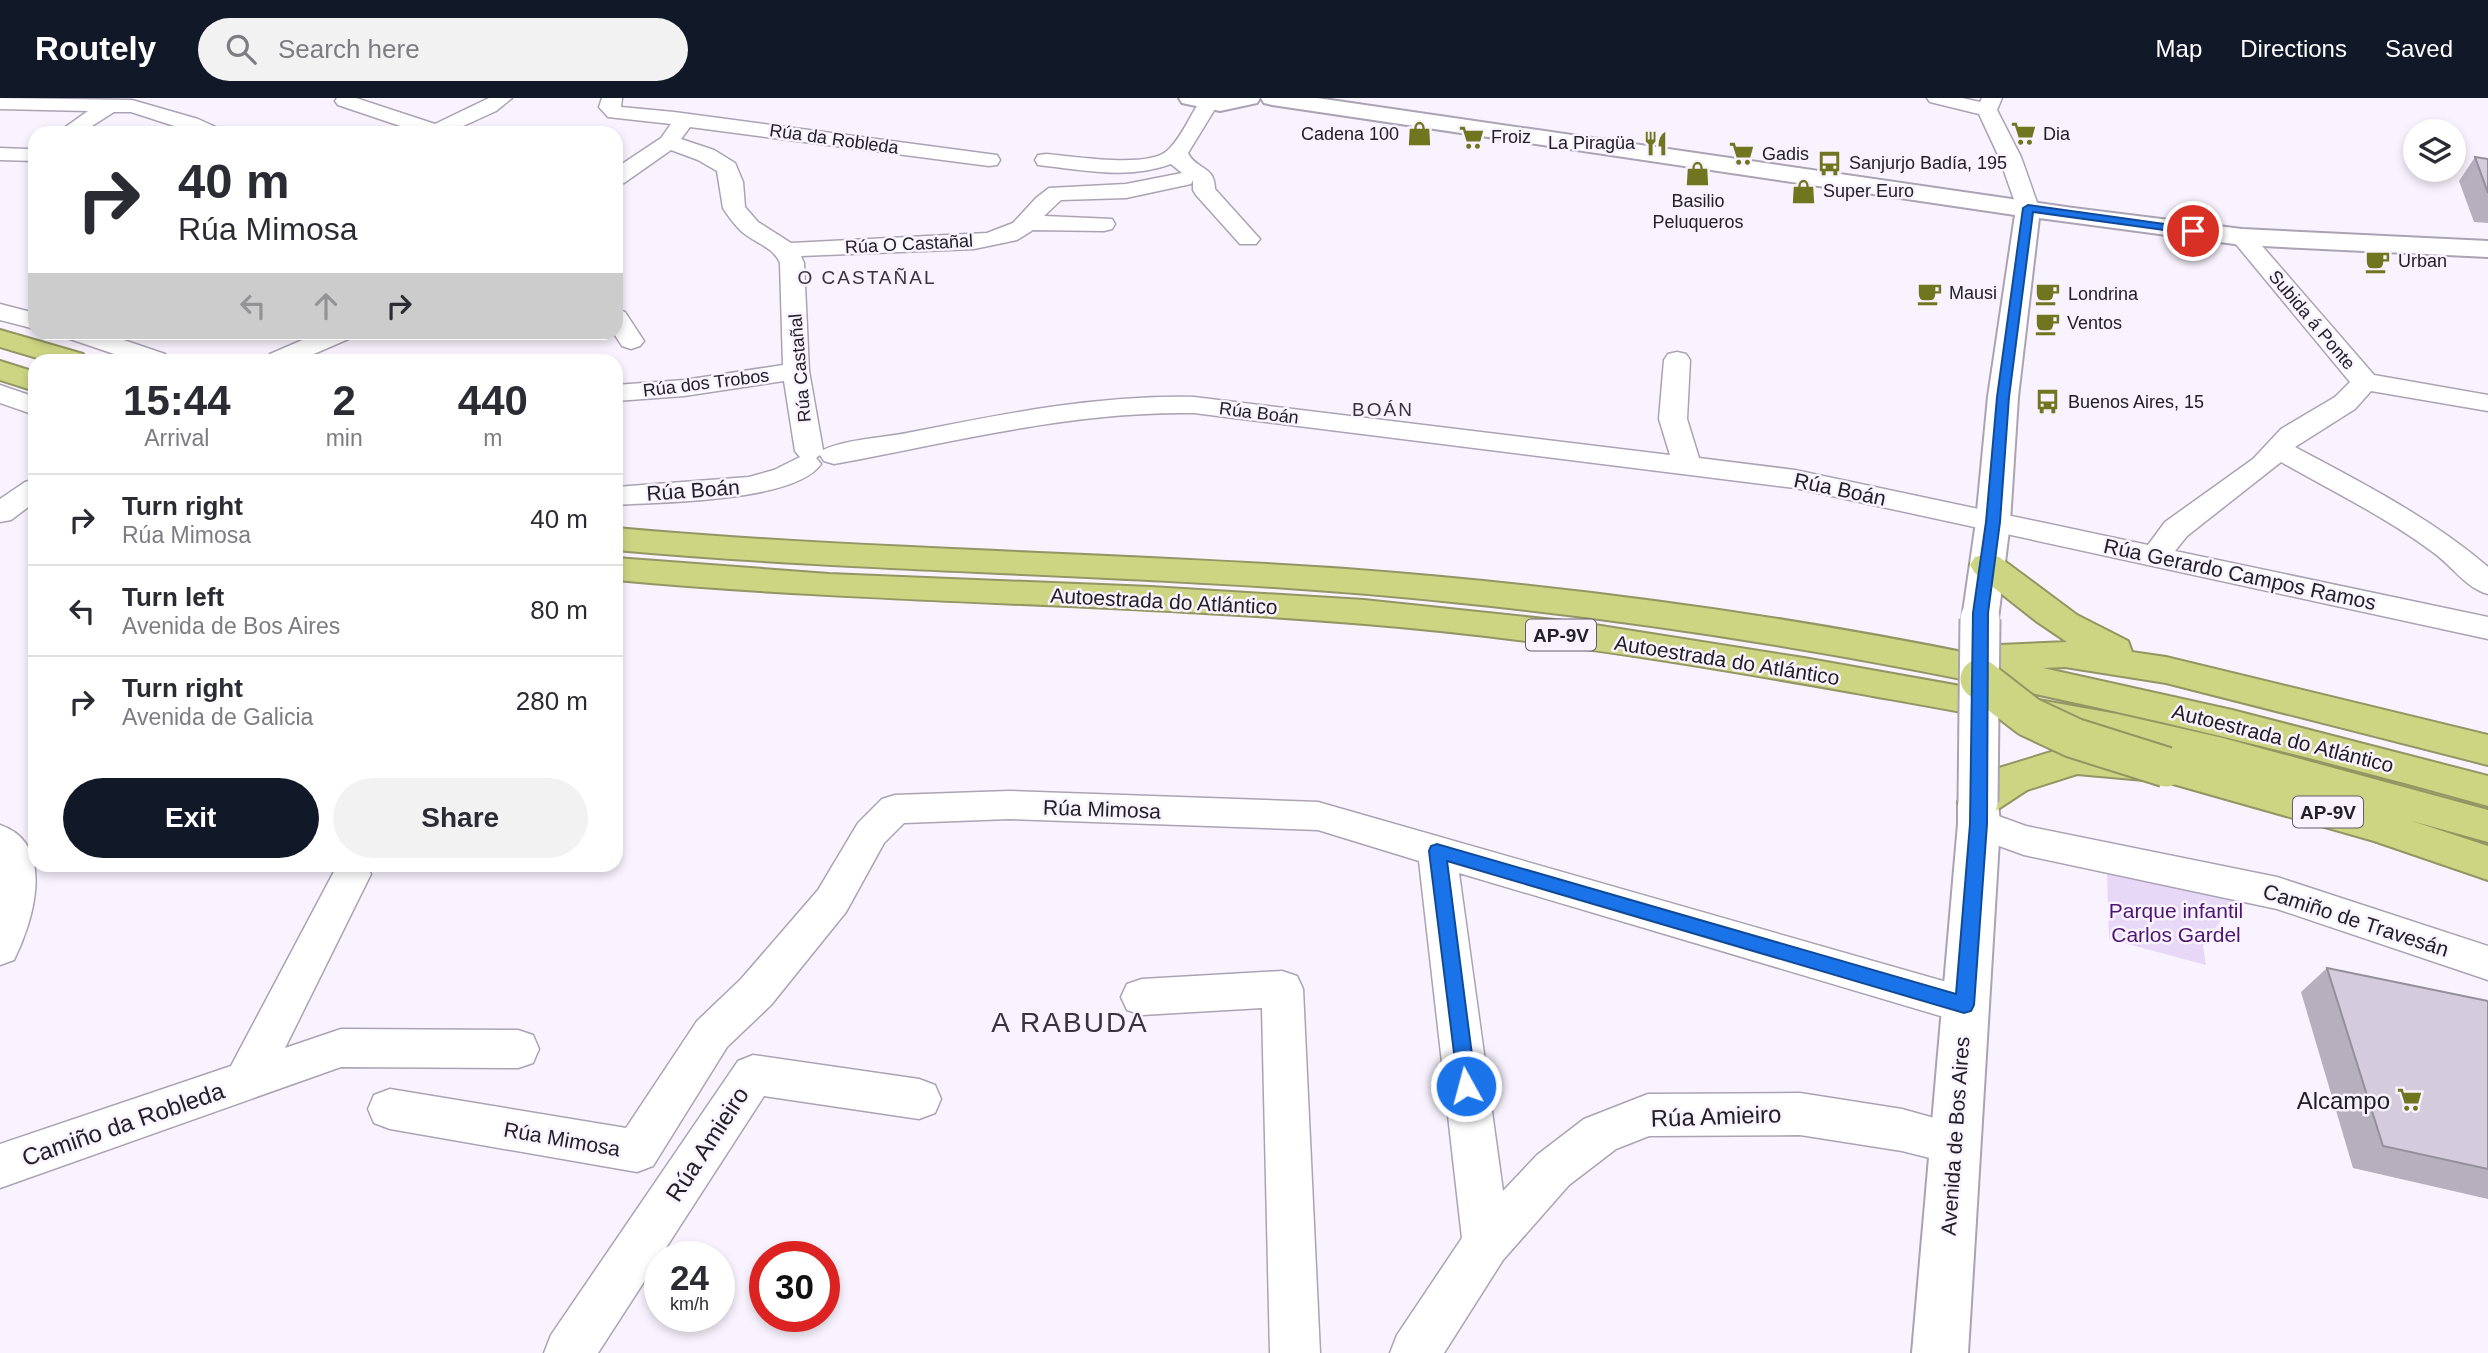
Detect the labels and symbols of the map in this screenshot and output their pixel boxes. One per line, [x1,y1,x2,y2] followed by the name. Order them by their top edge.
[768,120,901,158] street label: Rúa da Robleda
[1405,120,1433,148] shop icon: Cadena 100
[2009,120,2037,148] supermarket icon: Dia
[1457,123,1485,151] supermarket icon: Froiz
[1301,124,1399,144] place label: Cadena 100
[2043,124,2071,144] place label: Dia
[1491,127,1531,147] place label: Froiz
[1641,129,1669,157] restaurant icon: La Piragüa
[1548,133,1636,153] place label: La Piragüa
[1728,140,1756,168] supermarket icon: Gadis
[1762,144,1809,164] place label: Gadis
[1815,149,1843,177] bus stop icon: Sanjurjo Badía, 195
[1849,153,2007,173] place label: Sanjurjo Badía, 195
[1684,160,1712,188] shop icon: Basilio Peluqueros
[1789,177,1817,205] shop icon: Super Euro
[1823,181,1914,201] place label: Super Euro
[1652,191,1744,232] place label: Basilio Peluqueros
[2163,201,2223,261] pin
[845,231,973,257] street label: Rúa O Castañal
[2364,247,2392,275] cafe icon: Urban
[2398,251,2447,271] place label: Urban
[2265,266,2359,374] street label: Subida á Ponte
[798,267,936,288] district label: O CASTAÑAL
[1915,279,1943,307] cafe icon: Mausi
[2034,280,2062,308] cafe icon: Londrina
[1949,283,1997,303] place label: Mausi
[2068,284,2139,304] place label: Londrina
[2033,309,2061,337] cafe icon: Ventos
[785,313,815,423] street label: Rúa Castañal
[2067,313,2122,333] place label: Ventos
[642,365,770,401] street label: Rúa dos Trobos
[2034,388,2062,416] bus stop icon: Buenos Aires, 15
[2068,392,2204,412] place label: Buenos Aires, 15
[1218,398,1300,428] street label: Rúa Boán
[1352,399,1414,420] district label: BOÁN
[1792,468,1888,510] street label: Rúa Boán
[646,475,740,505] street label: Rúa Boán
[2102,534,2378,614] street label: Rúa Gerardo Campos Ramos
[1050,584,1278,618] street label: Autoestrada do Atlántico
[1526,620,1596,650] road number: AP-9V
[1613,631,1841,689] street label: Autoestrada do Atlántico
[2170,699,2396,777] street label: Autoestrada do Atlántico
[1043,795,1162,823] street label: Rúa Mimosa
[2293,796,2363,828] road number: AP-9V
[2260,879,2452,961] street label: Camiño de Travesán
[2109,899,2243,946] park label: Parque infantil Carlos Gardel
[991,1007,1149,1038] district label: A RABUDA
[1937,1036,1973,1236] street label: Avenida de Bos Aires
[1429,1049,1503,1123] position arrow
[18,1076,228,1171] street label: Camiño da Robleda
[660,1082,754,1206] street label: Rúa Amieiro
[2396,1086,2424,1114] supermarket icon: Alcampo
[2297,1087,2390,1114] place label: Alcampo
[1650,1100,1782,1132] street label: Rúa Amieiro
[502,1117,622,1161] street label: Rúa Mimosa
[749,1241,840,1332] speed limit sign: 30

